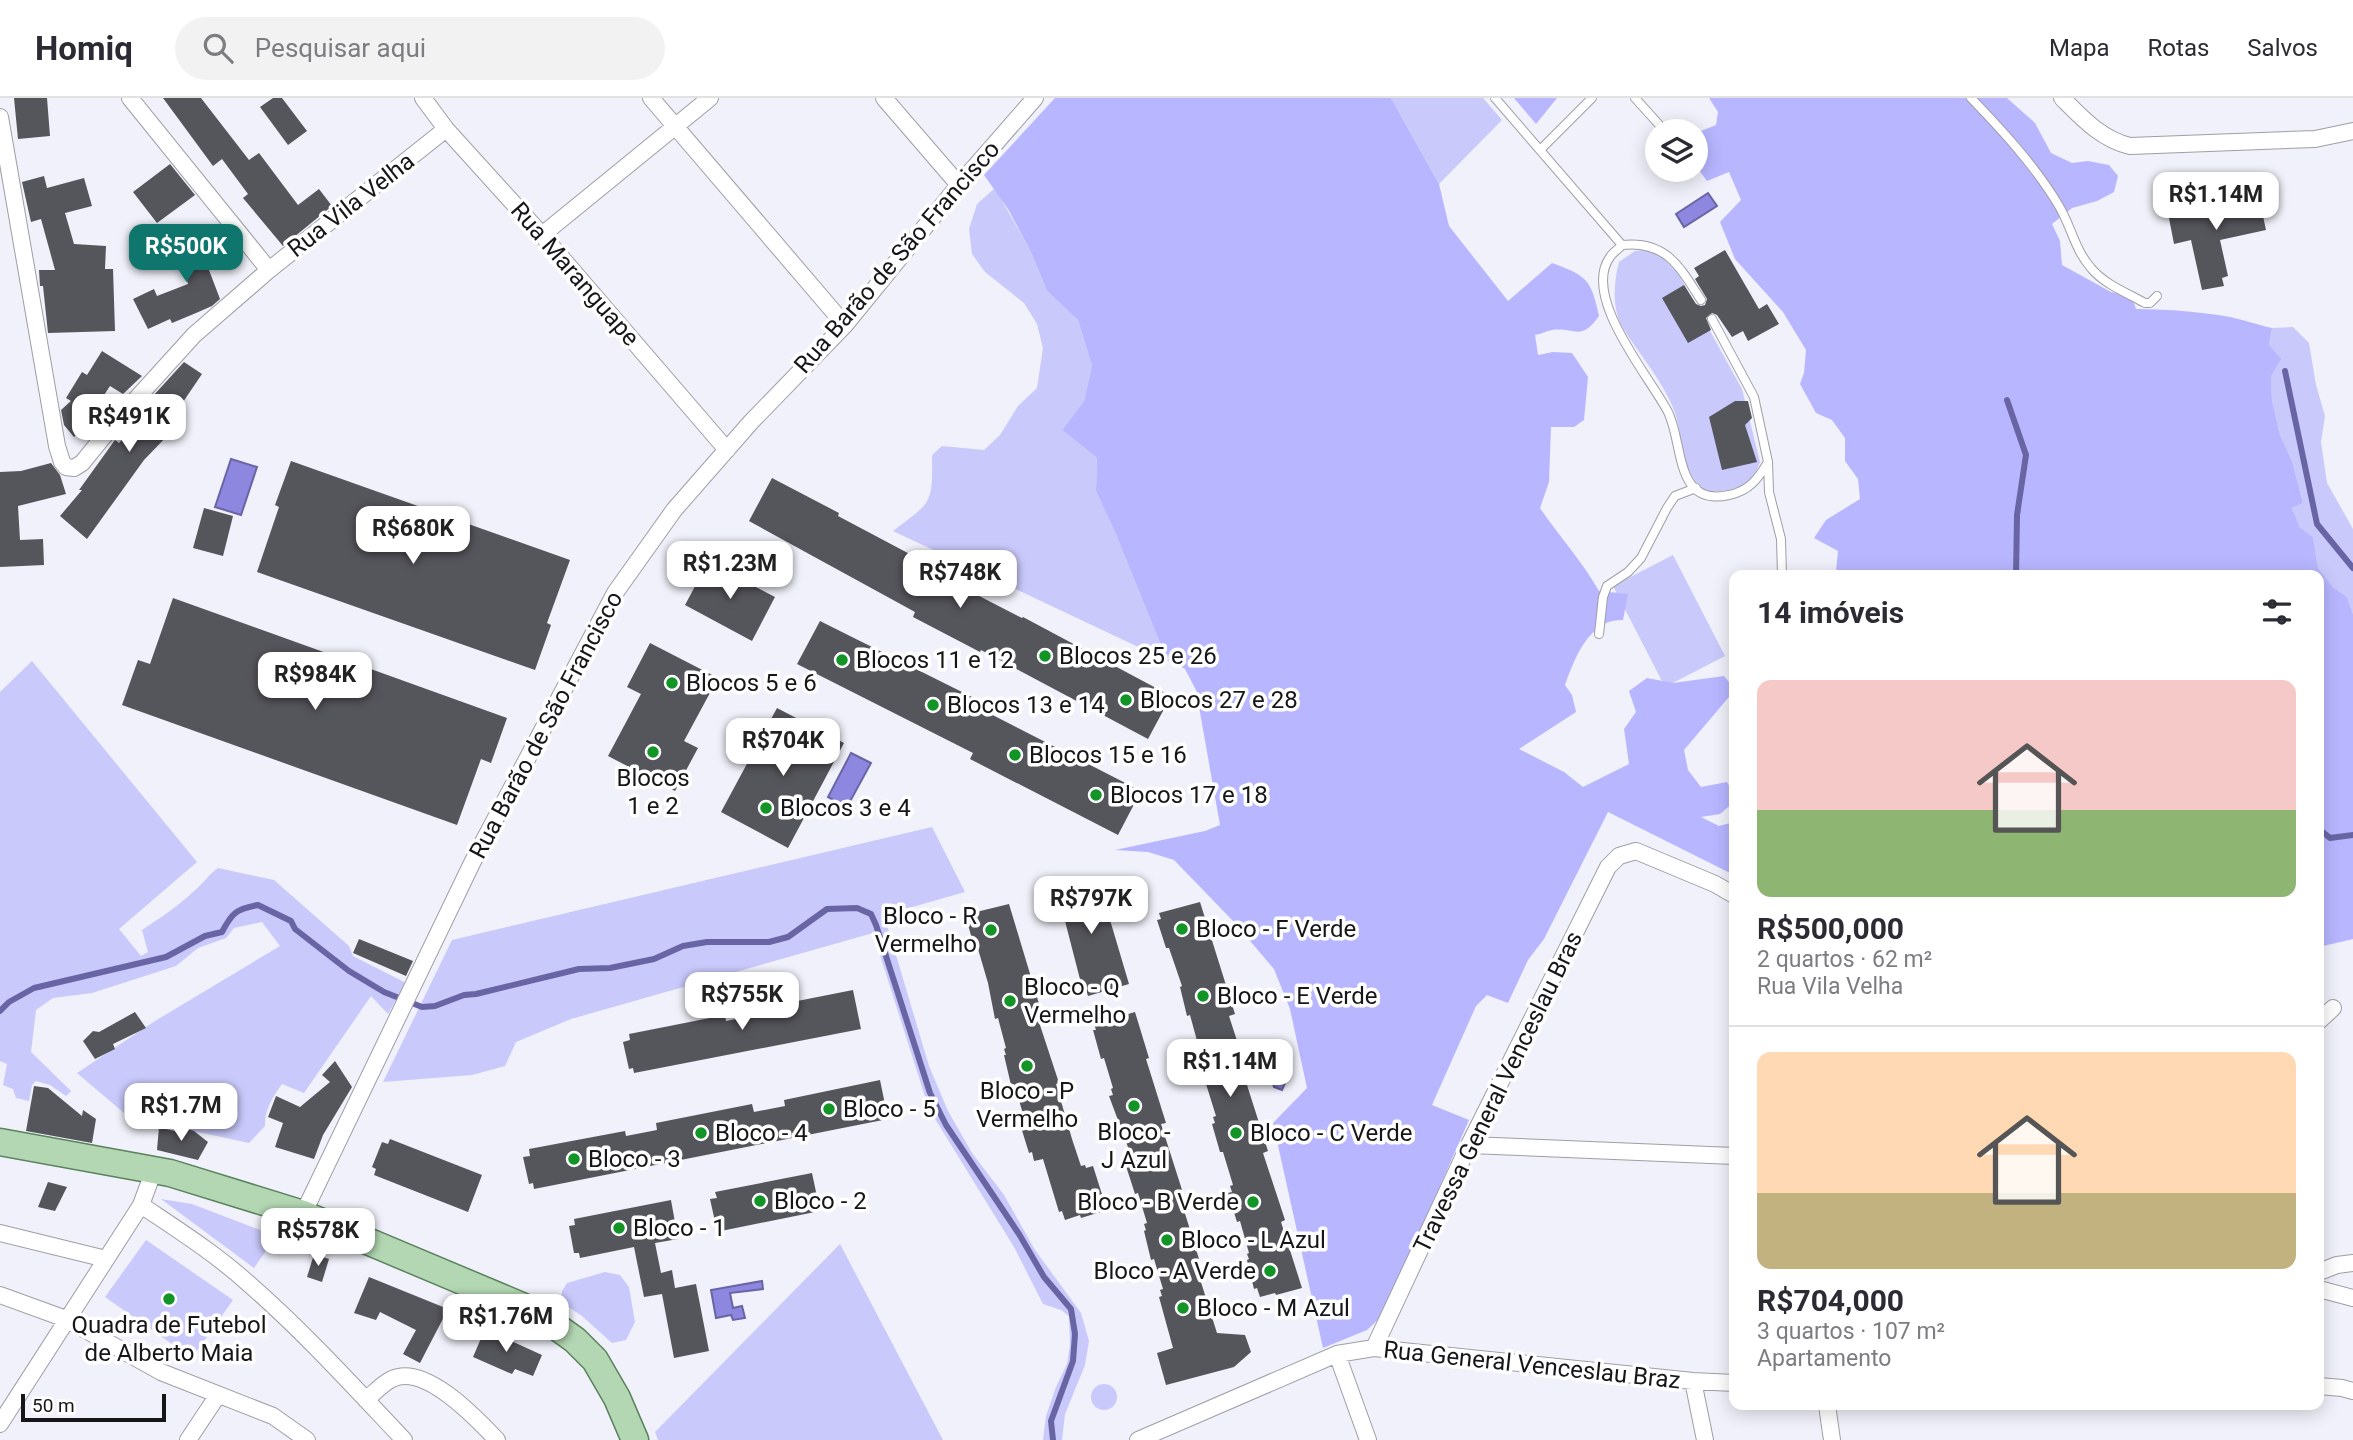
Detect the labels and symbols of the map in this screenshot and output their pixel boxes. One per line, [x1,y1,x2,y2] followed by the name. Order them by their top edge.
[789,135,1005,379] street label: Rua Barão de São Francisco
[282,147,420,263] street label: Rua Vila Velha
[2151,172,2281,232] pin: R$1.14M
[505,197,645,351] street label: Rua Maranguape
[129,225,243,284] pin: R$500K
[72,394,186,454] pin: R$491K
[356,506,470,566] pin: R$680K
[665,542,795,601] pin: R$1.23M
[903,550,1017,610] pin: R$748K
[464,587,628,863] street label: Rua Barão de São Francisco
[1059,642,1217,670] place label: Blocos 25 e 26
[856,646,1014,674] place label: Blocos 11 e 12
[1037,648,1053,664] marker: Blocos 25 e 26
[258,652,372,712] pin: R$984K
[834,652,850,668] marker: Blocos 11 e 12
[686,669,817,697] place label: Blocos 5 e 6
[664,675,680,691] marker: Blocos 5 e 6
[1140,686,1298,714] place label: Blocos 27 e 28
[947,691,1105,719] place label: Blocos 13 e 14
[1118,692,1134,708] marker: Blocos 27 e 28
[925,697,941,713] marker: Blocos 13 e 14
[726,718,840,778] pin: R$704K
[1029,741,1187,769] place label: Blocos 15 e 16
[645,744,661,760] marker: Blocos 1 e 2
[1007,747,1023,763] marker: Blocos 15 e 16
[616,764,690,820] place label: Blocos 1 e 2
[1110,781,1268,809] place label: Blocos 17 e 18
[1088,787,1104,803] marker: Blocos 17 e 18
[780,794,911,822] place label: Blocos 3 e 4
[758,800,774,816] marker: Blocos 3 e 4
[1034,876,1148,936] pin: R$797K
[875,902,977,958] place label: Bloco - R Vermelho
[1196,915,1356,943] place label: Bloco - F Verde
[1174,921,1190,937] marker: Bloco - F Verde
[983,922,999,938] marker: Bloco - R Vermelho
[1408,927,1588,1257] street label: Travessa General Venceslau Bras
[685,972,799,1032] pin: R$755K
[1024,973,1126,1029] place label: Bloco - Q Vermelho
[1217,982,1378,1010] place label: Bloco - E Verde
[1195,988,1211,1004] marker: Bloco - E Verde
[1002,993,1018,1009] marker: Bloco - Q Vermelho
[1165,1040,1295,1099] pin: R$1.14M
[1019,1058,1035,1074] marker: Bloco - P Vermelho
[976,1077,1078,1133] place label: Bloco - P Vermelho
[124,1084,238,1143] pin: R$1.7M
[843,1095,936,1123] place label: Bloco - 5
[1126,1098,1142,1114] marker: Bloco - J Azul
[821,1101,837,1117] marker: Bloco - 5
[1097,1118,1171,1174] place label: Bloco - J Azul
[715,1119,808,1147] place label: Bloco - 4
[1250,1119,1413,1147] place label: Bloco - C Verde
[693,1125,709,1141] marker: Bloco - 4
[1228,1125,1244,1141] marker: Bloco - C Verde
[588,1145,681,1173] place label: Bloco - 3
[566,1151,582,1167] marker: Bloco - 3
[774,1187,867,1215] place label: Bloco - 2
[1077,1188,1239,1216] place label: Bloco - B Verde
[752,1193,768,1209] marker: Bloco - 2
[1245,1194,1261,1210] marker: Bloco - B Verde
[261,1208,375,1268] pin: R$578K
[633,1214,726,1242] place label: Bloco - 1
[611,1220,627,1236] marker: Bloco - 1
[1181,1226,1326,1254] place label: Bloco - L Azul
[1159,1232,1175,1248] marker: Bloco - L Azul
[1093,1257,1256,1285] place label: Bloco - A Verde
[1262,1263,1278,1279] marker: Bloco - A Verde
[161,1291,177,1307] marker: Quadra de Futebol de Alberto Maia
[441,1294,571,1354] pin: R$1.76M
[1197,1294,1350,1322] place label: Bloco - M Azul
[1175,1300,1191,1316] marker: Bloco - M Azul
[71,1311,267,1367] place label: Quadra de Futebol de Alberto Maia
[1382,1335,1682,1395] street label: Rua General Venceslau Braz
[21,1391,166,1423] scale bar

